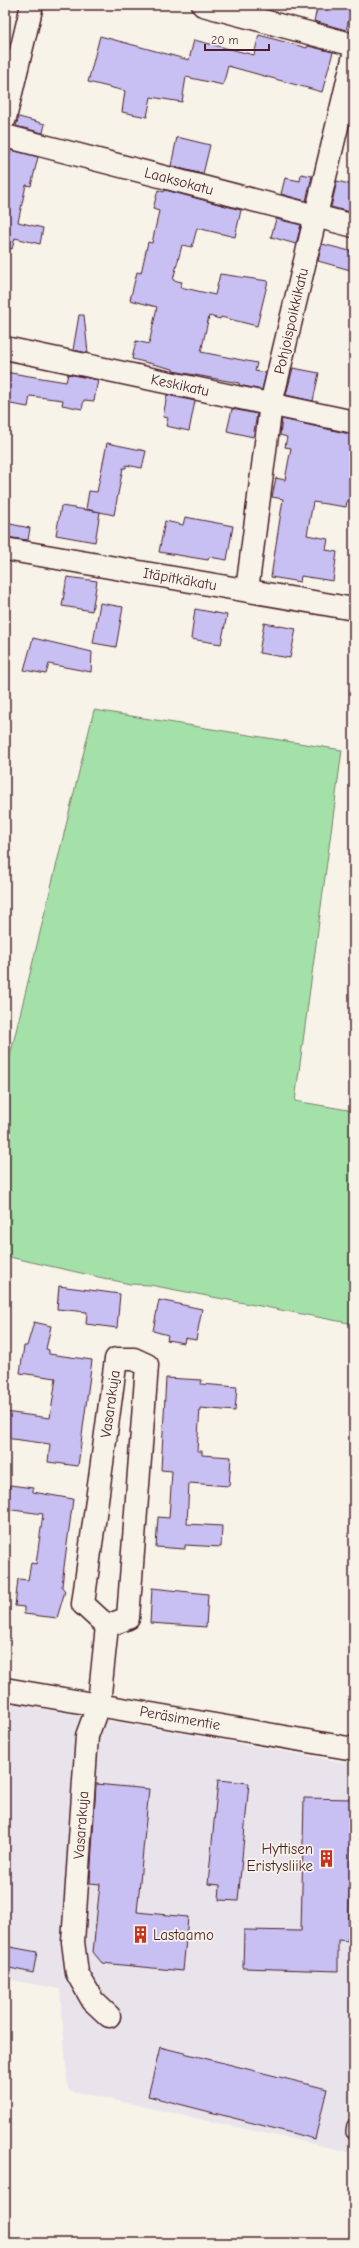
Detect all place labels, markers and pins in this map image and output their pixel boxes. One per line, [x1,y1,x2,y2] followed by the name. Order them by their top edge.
[247,1840,313,1875] place label: Hyttisen Eristysliike
[316,1848,336,1868] building icon: Hyttisen Eristysliike
[130,1925,150,1945] building icon: Lastaamo
[153,1926,214,1944] place label: Lastaamo

